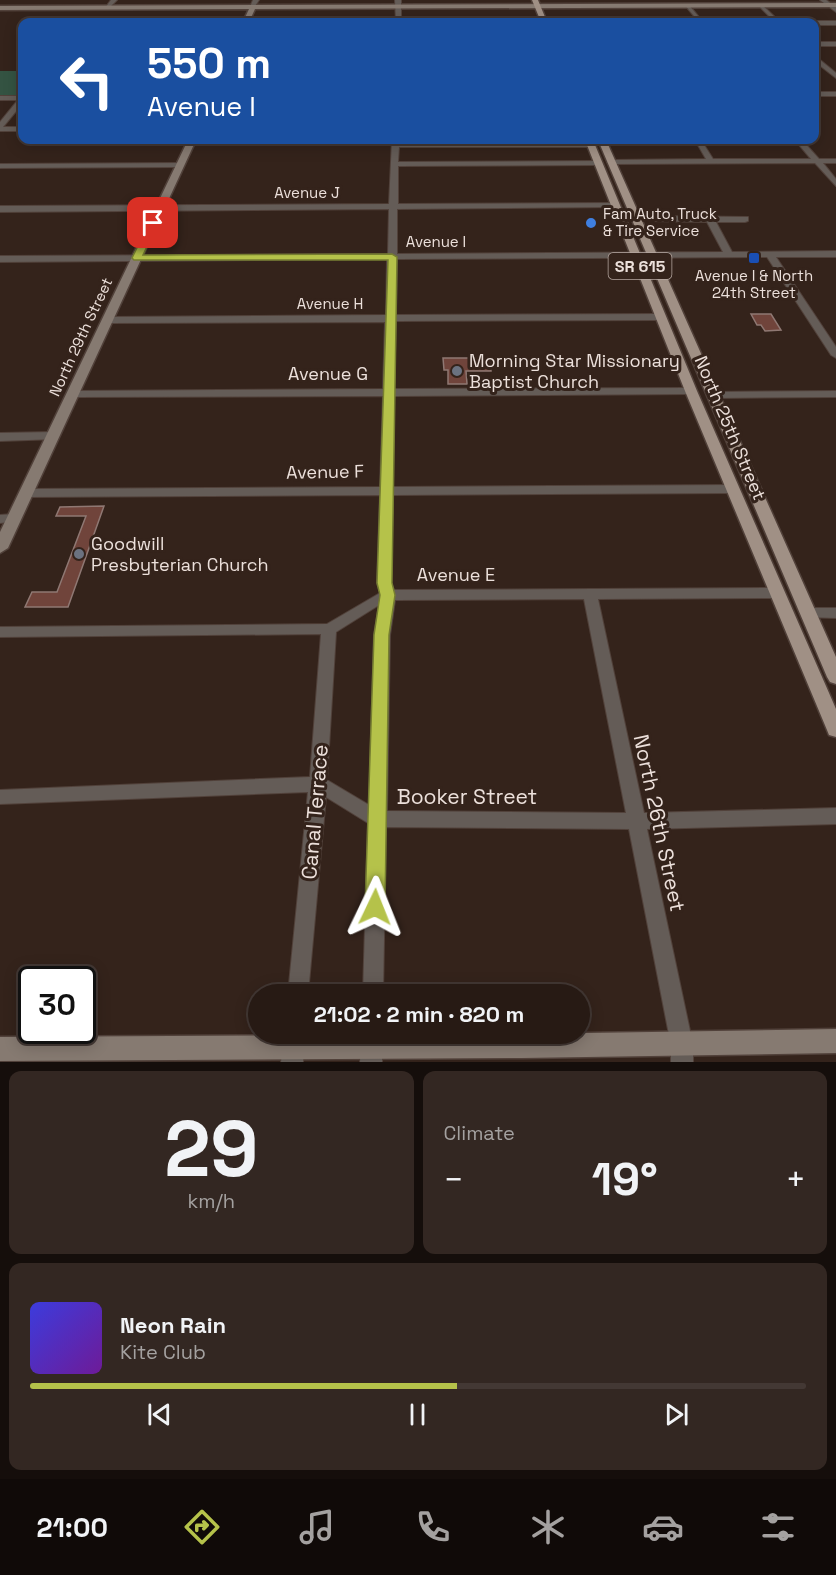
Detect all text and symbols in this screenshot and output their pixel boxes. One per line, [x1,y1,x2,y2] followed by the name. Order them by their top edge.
[147,37,271,90] text: 550 m
[48,42,126,120] icon: left
[147,89,256,124] text: Avenue I
[274,183,340,202] street label: Avenue J
[127,197,178,248] pin
[603,204,717,240] place label: Fam Auto, Truck & Tire Service
[136,206,169,239] icon: arrive
[584,216,598,230] marker: Fam Auto, Truck & Tire Service
[406,232,466,251] street label: Avenue I
[747,251,761,265] marker: Avenue I & North 24th Street
[608,253,672,279] road number: SR 615
[695,266,813,302] place label: Avenue I & North 24th Street
[45,274,116,399] street label: North 29th Street
[297,294,363,313] street label: Avenue H
[469,349,680,393] place label: Morning Star Missionary Baptist Church
[690,352,771,503] street label: North 25th Street
[288,362,368,385] street label: Avenue G
[450,364,464,378] marker: Morning Star Missionary Baptist Church
[286,459,364,484] street label: Avenue F
[91,532,269,576] place label: Goodwill Presbyterian Church
[72,547,86,561] marker: Goodwill Presbyterian Church
[417,563,495,586] street label: Avenue E
[628,732,691,914] street label: North 26th Street
[295,743,334,881] street label: Canal Terrace
[397,783,537,810] street label: Booker Street
[343,875,407,939] position arrow
[18,966,96,1044] speed limit sign: 30
[314,1000,524,1028] text: 21:02 · 2 min · 820 m
[164,1099,258,1199] text: 29
[444,1120,515,1146] text: Climate
[592,1151,658,1208] text: 19°
[444,1159,464,1201] text: −
[786,1159,806,1201] text: +
[187,1188,235,1214] text: km/h
[120,1311,226,1339] text: Neon Rain
[120,1339,206,1365] text: Kite Club
[143,1398,176,1431] icon: previous
[401,1398,434,1431] icon: pause
[660,1398,693,1431] icon: next
[181,1506,223,1548] icon: directions
[296,1506,338,1548] icon: music
[412,1506,454,1548] icon: phone
[527,1506,569,1548] icon: climate
[642,1506,684,1548] icon: car
[757,1506,799,1548] icon: filters
[37,1510,108,1545] text: 21:00

